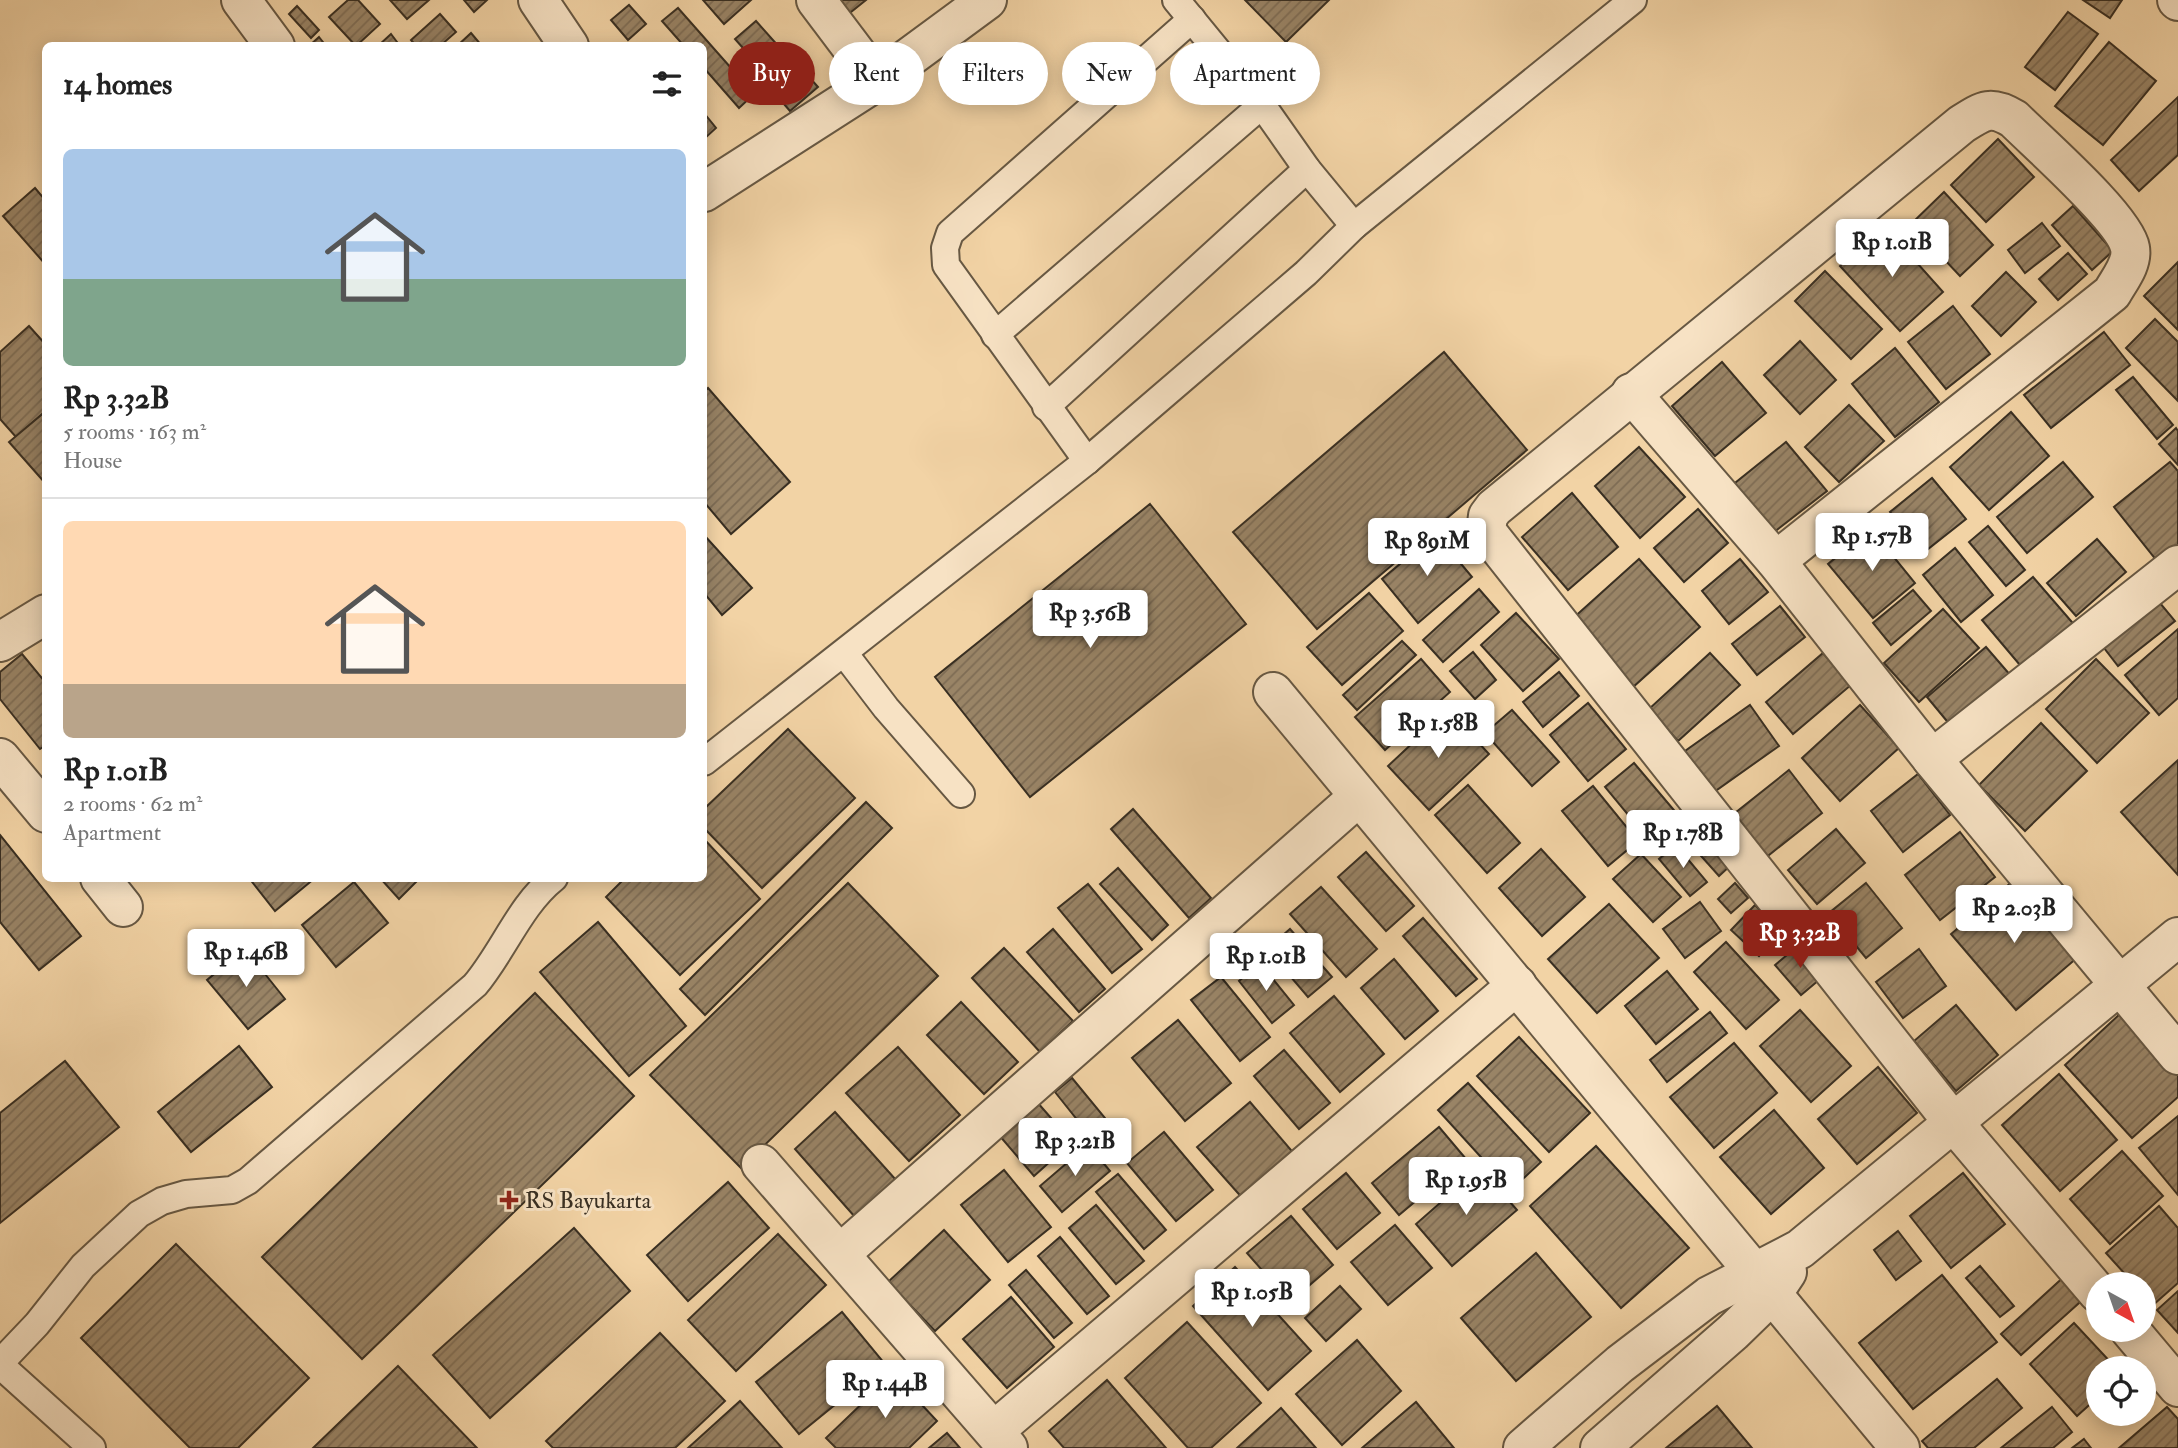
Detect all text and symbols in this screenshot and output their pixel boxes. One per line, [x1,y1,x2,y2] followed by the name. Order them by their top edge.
[728,42,815,105] chip: Buy
[829,42,924,105] chip: Rent
[938,42,1048,105] chip: Filters
[1062,42,1156,105] chip: New
[1170,42,1320,105] chip: Apartment
[648,65,686,103] icon: filters
[63,66,172,103] text: 14 homes
[312,194,438,320] icon: home
[1820,219,1964,279] pin: Rp 1.01B
[1852,227,1932,256] text: Rp 1.01B
[63,380,170,417] text: Rp 3.32B
[63,417,206,446] text: 5 rooms · 163 m²
[63,446,122,475] text: House
[1800,514,1944,573] pin: Rp 1.57B
[1362,518,1492,578] pin: Rp 891M
[1832,521,1912,550] text: Rp 1.57B
[1384,526,1470,555] text: Rp 891M
[312,566,438,692] icon: home
[1018,590,1162,650] pin: Rp 3.56B
[1049,598,1131,627] text: Rp 3.56B
[1366,700,1510,760] pin: Rp 1.58B
[1397,708,1479,737] text: Rp 1.58B
[63,752,168,789] text: Rp 1.01B
[63,789,202,818] text: 2 rooms · 62 m²
[1611,810,1755,870] pin: Rp 1.78B
[63,818,161,847] text: Apartment
[1642,818,1724,847] text: Rp 1.78B
[1942,886,2086,945] pin: Rp 2.03B
[1972,893,2056,922] text: Rp 2.03B
[1728,911,1872,970] pin: Rp 3.32B
[1759,918,1841,947] text: Rp 3.32B
[174,930,318,989] pin: Rp 1.46B
[1194,934,1338,993] pin: Rp 1.01B
[203,937,289,966] text: Rp 1.46B
[1226,941,1306,970] text: Rp 1.01B
[1003,1118,1147,1178] pin: Rp 3.21B
[1034,1126,1116,1155] text: Rp 3.21B
[1394,1158,1538,1217] pin: Rp 1.95B
[1425,1165,1507,1194] text: Rp 1.95B
[525,1186,652,1215] place label: RS Bayukarta
[499,1190,519,1210] marker: RS Bayukarta
[1180,1270,1324,1329] pin: Rp 1.05B
[2086,1272,2156,1342] north arrow
[2086,1272,2156,1426] map controls
[1211,1277,1293,1306] text: Rp 1.05B
[2086,1356,2156,1426] button: locate
[813,1360,957,1420] pin: Rp 1.44B
[842,1368,928,1397] text: Rp 1.44B

